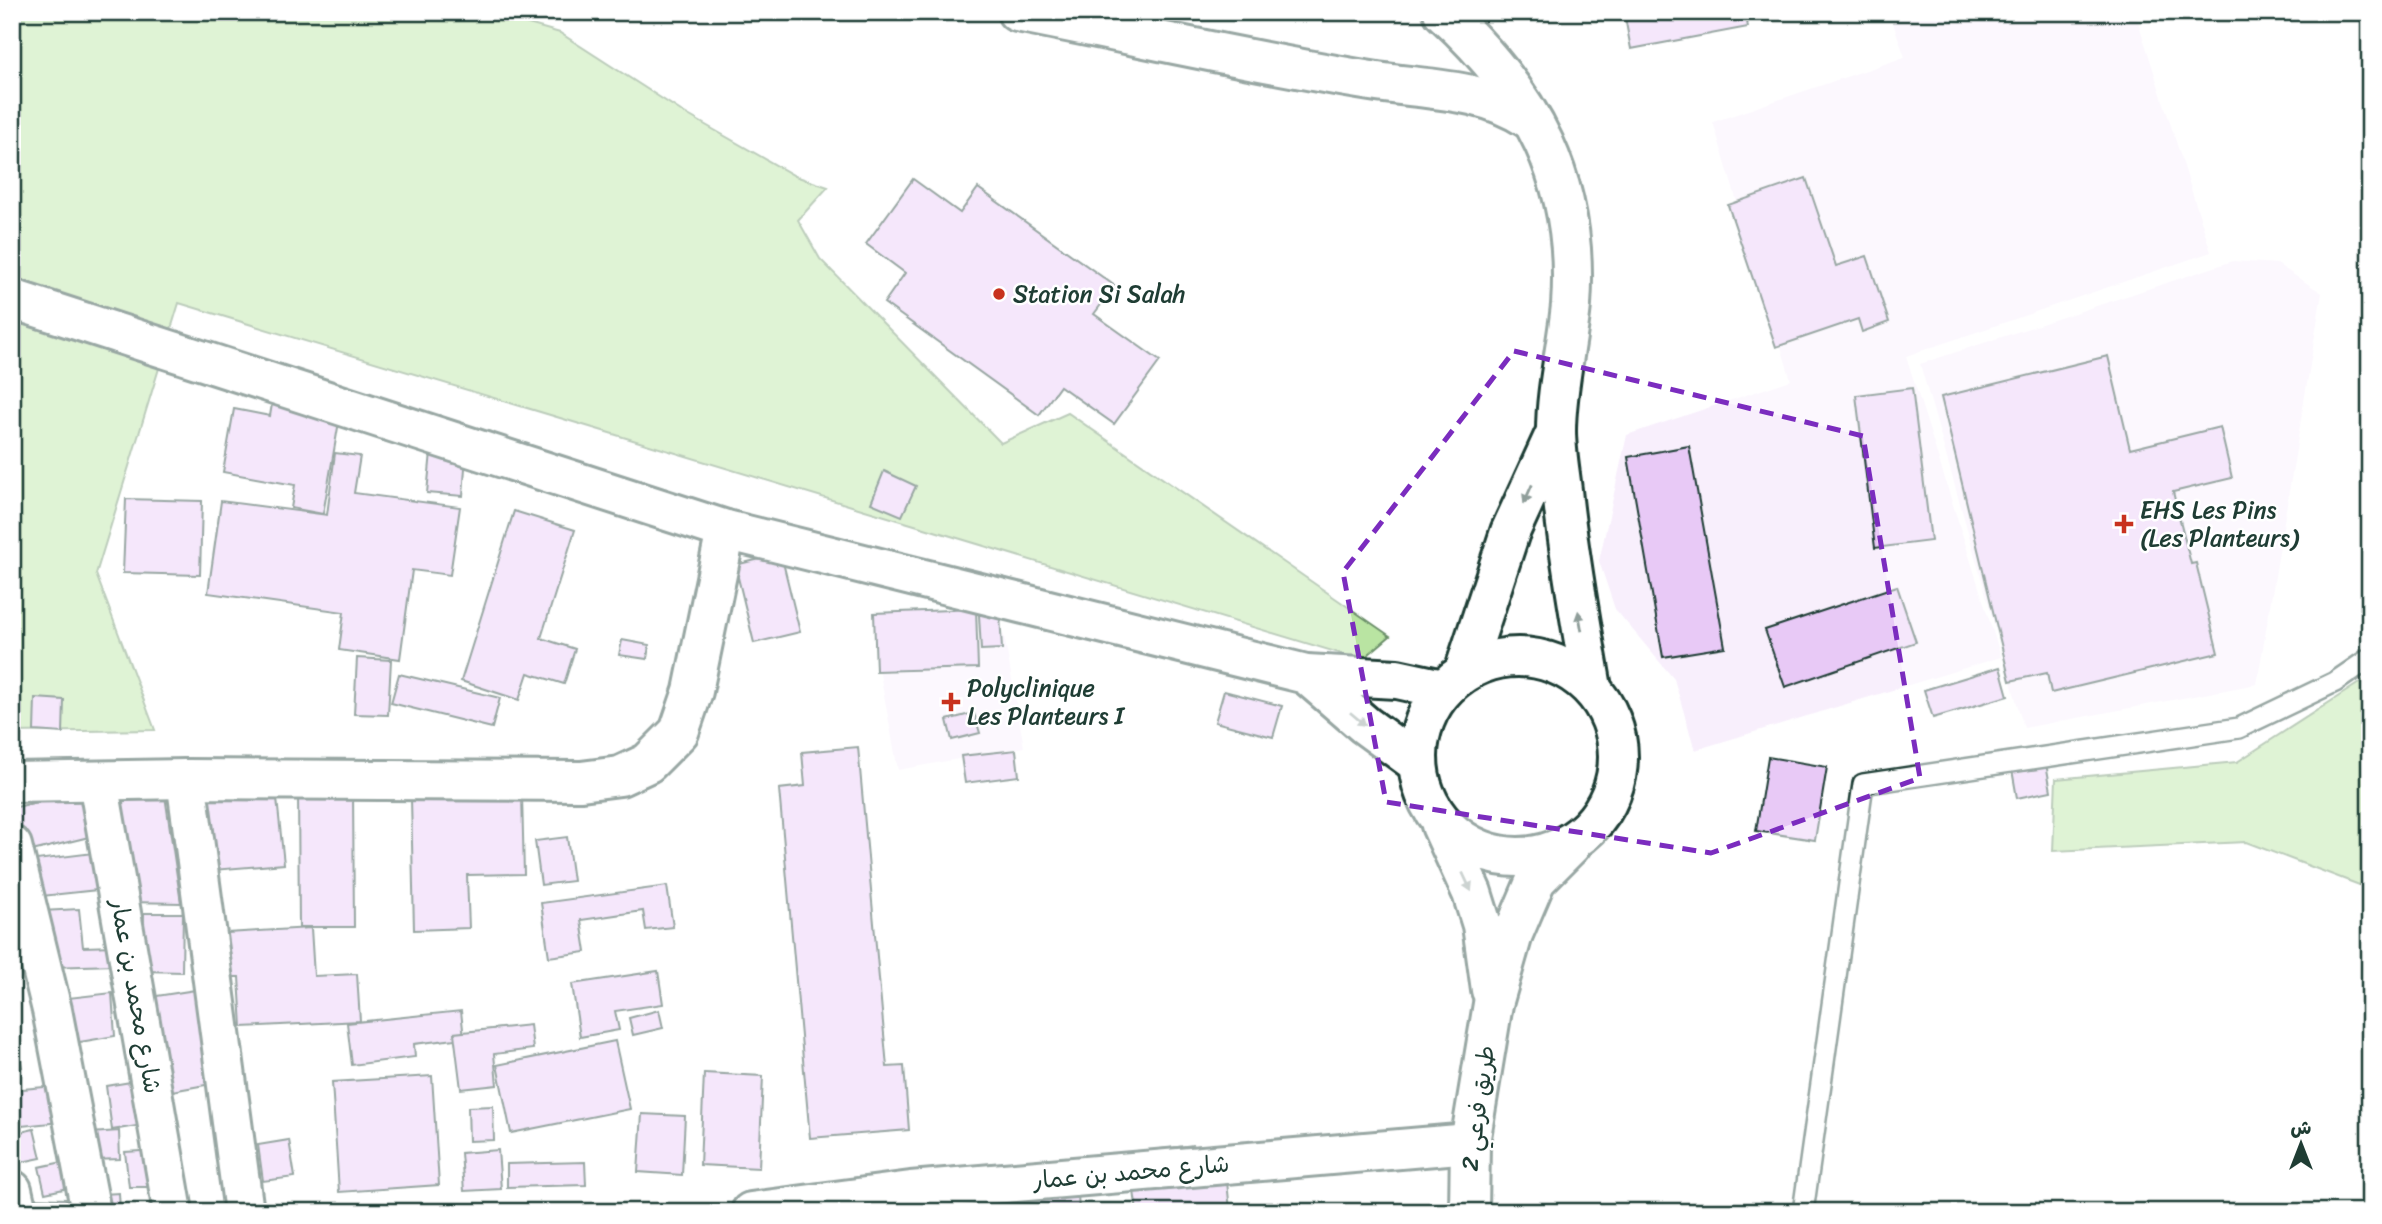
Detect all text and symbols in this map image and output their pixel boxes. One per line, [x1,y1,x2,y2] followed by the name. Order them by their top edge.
[1013,273,1185,315] place label: Station Si Salah
[991,286,1007,302] marker: Station Si Salah
[1522,484,1533,504] one-way arrow
[2140,489,2300,559] place label: EHS Les Pins (Les Planteurs)
[2114,514,2134,534] marker: EHS Les Pins (Les Planteurs)
[1574,610,1585,632] one-way arrow
[967,667,1126,737] place label: Polyclinique Les Planteurs I
[941,692,961,712] marker: Polyclinique Les Planteurs I
[1349,711,1367,727] one-way arrow
[1461,872,1473,892] one-way arrow
[98,894,174,1097] street label: شارع محمد بن عمار
[1448,1043,1508,1173] street label: طريق فرعي 2
[2266,1108,2336,1178] north arrow
[2291,1111,2312,1144] text: ش
[1030,1142,1231,1202] street label: شارع محمد بن عمار

